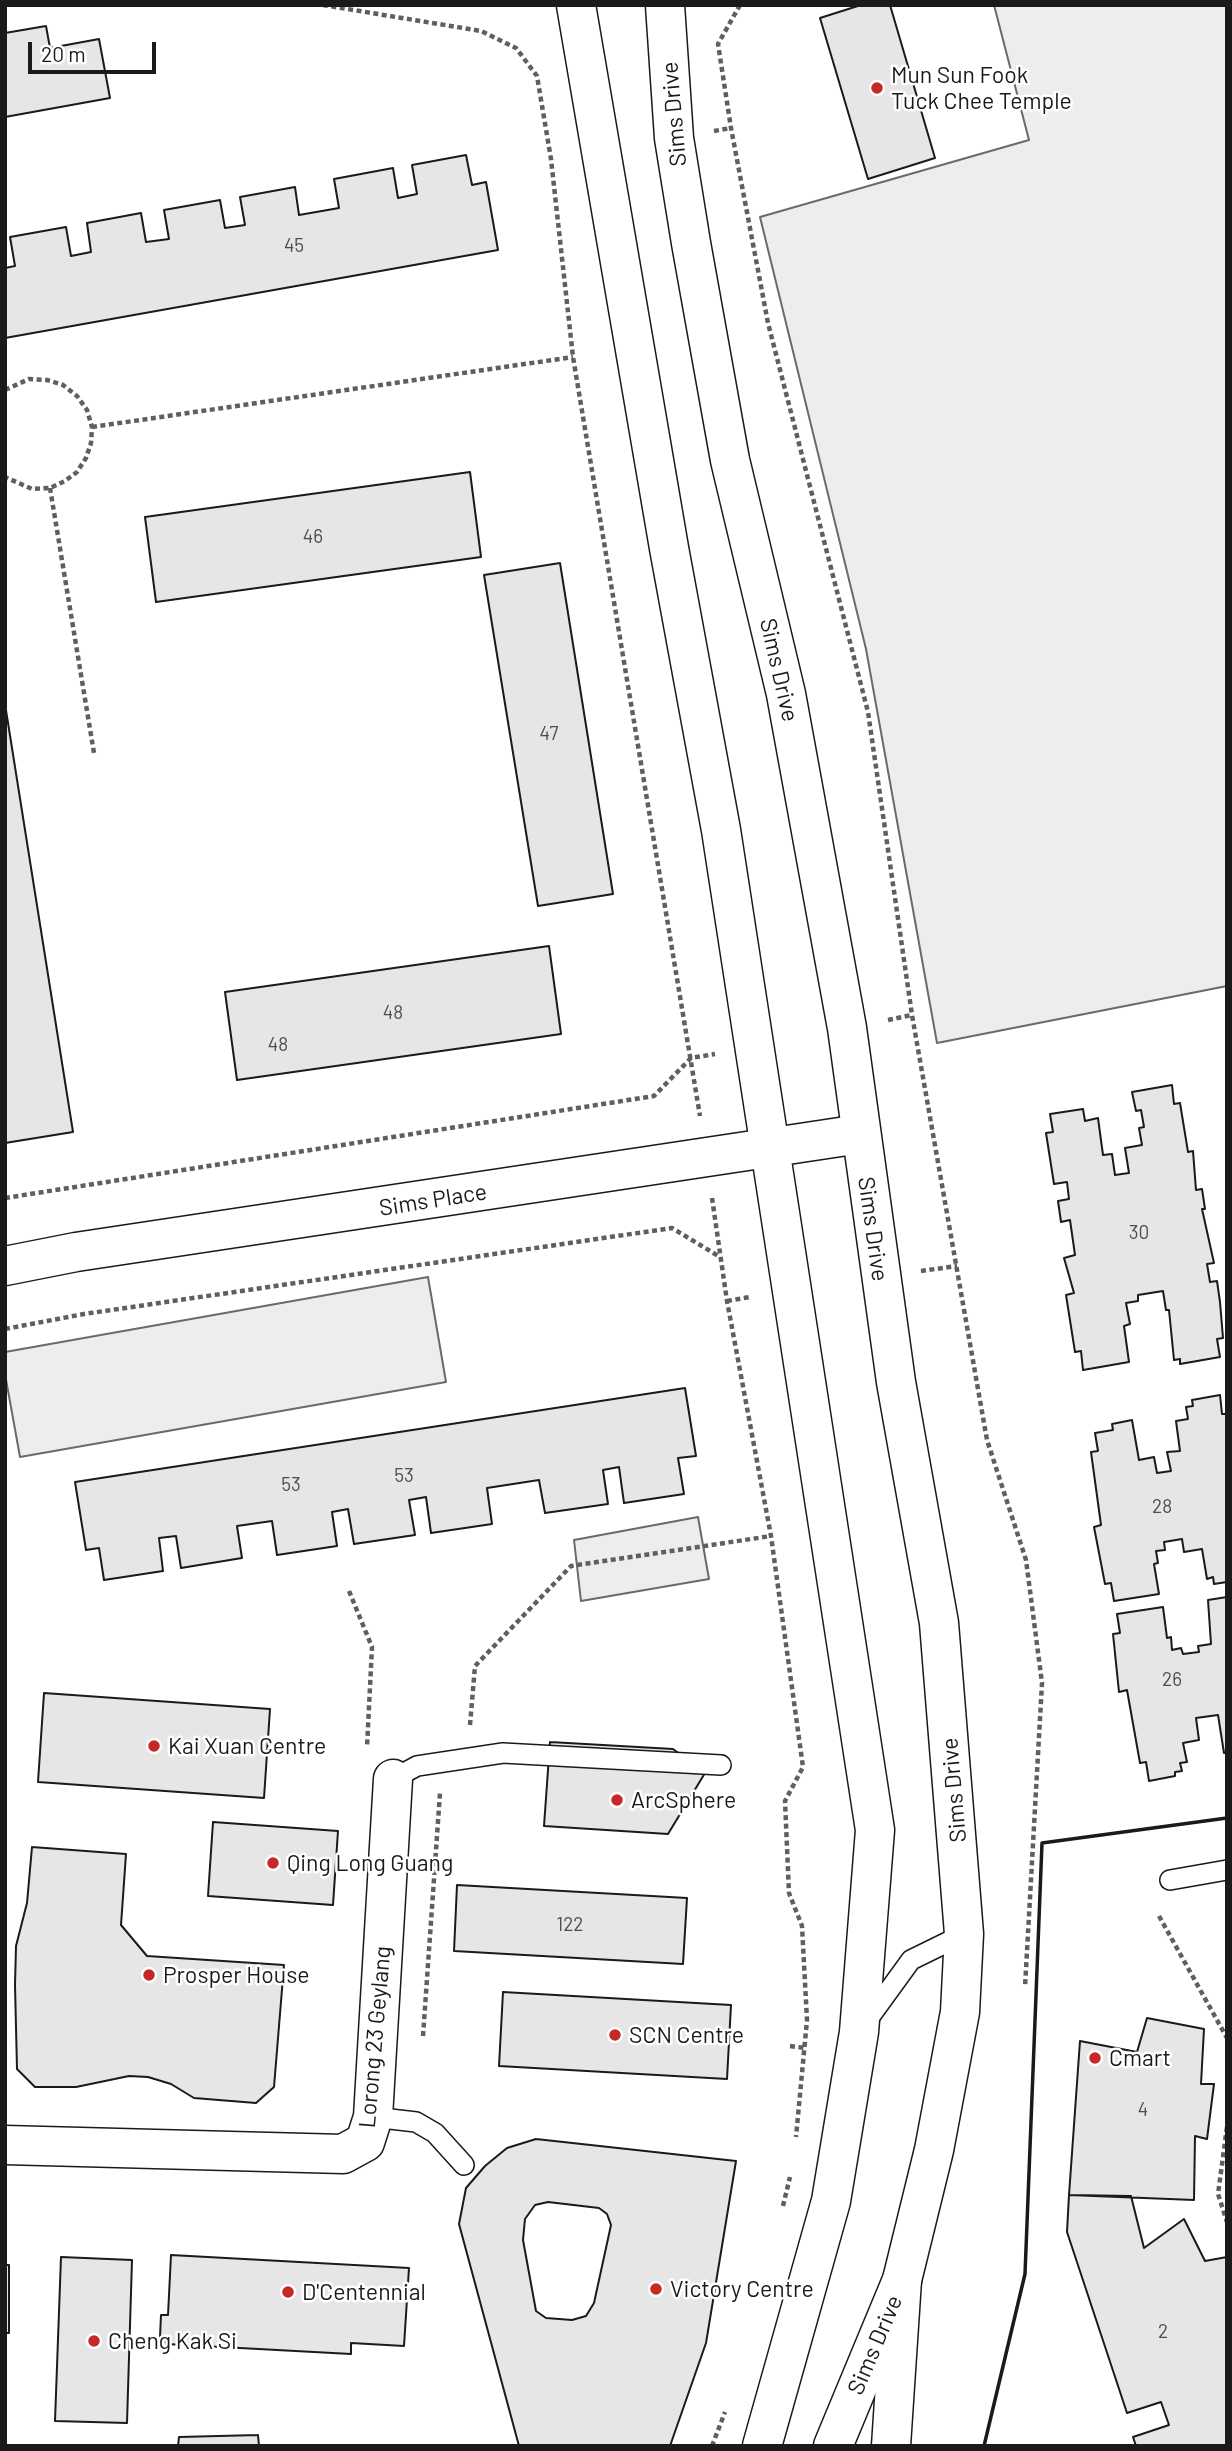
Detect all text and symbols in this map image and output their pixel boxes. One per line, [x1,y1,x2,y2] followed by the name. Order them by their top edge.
[32,28,159,72] scale bar
[41,41,86,66] text: 20 m
[656,60,692,168] street label: Sims Drive
[891,61,1072,115] place label: Mun Sun Fook Tuck Chee Temple
[869,80,885,96] marker: Mun Sun Fook Tuck Chee Temple
[284,235,304,257] house number: 45
[303,526,323,548] house number: 46
[754,616,804,724] street label: Sims Drive
[540,723,558,745] house number: 47
[383,1002,403,1024] house number: 48
[268,1034,288,1056] house number: 48
[852,1175,894,1283] street label: Sims Drive
[377,1178,489,1222] street label: Sims Place
[1129,1222,1149,1244] house number: 30
[394,1465,414,1487] house number: 53
[281,1474,301,1496] house number: 53
[1152,1496,1172,1518] house number: 28
[1162,1669,1182,1691] house number: 26
[168,1732,326,1760] place label: Kai Xuan Centre
[936,1736,972,1844] street label: Sims Drive
[146,1738,162,1754] marker: Kai Xuan Centre
[631,1786,736,1814] place label: ArcSphere
[609,1792,625,1808] marker: ArcSphere
[287,1849,453,1877] place label: Qing Long Guang
[265,1855,281,1871] marker: Qing Long Guang
[556,1914,584,1936] house number: 122
[353,1945,397,2129] street label: Lorong 23 Geylang
[163,1961,309,1989] place label: Prosper House
[141,1967,157,1983] marker: Prosper House
[629,2021,744,2049] place label: SCN Centre
[607,2027,623,2043] marker: SCN Centre
[1109,2044,1171,2072] place label: Cmart
[1087,2050,1103,2066] marker: Cmart
[1138,2099,1148,2121] house number: 4
[670,2275,814,2303] place label: Victory Centre
[302,2278,426,2306] place label: D'Centennial
[648,2281,664,2297] marker: Victory Centre
[280,2284,296,2300] marker: D'Centennial
[842,2291,908,2399] street label: Sims Drive
[1158,2321,1168,2343] house number: 2
[108,2327,237,2355] place label: Cheng Kak Si
[86,2333,102,2349] marker: Cheng Kak Si

